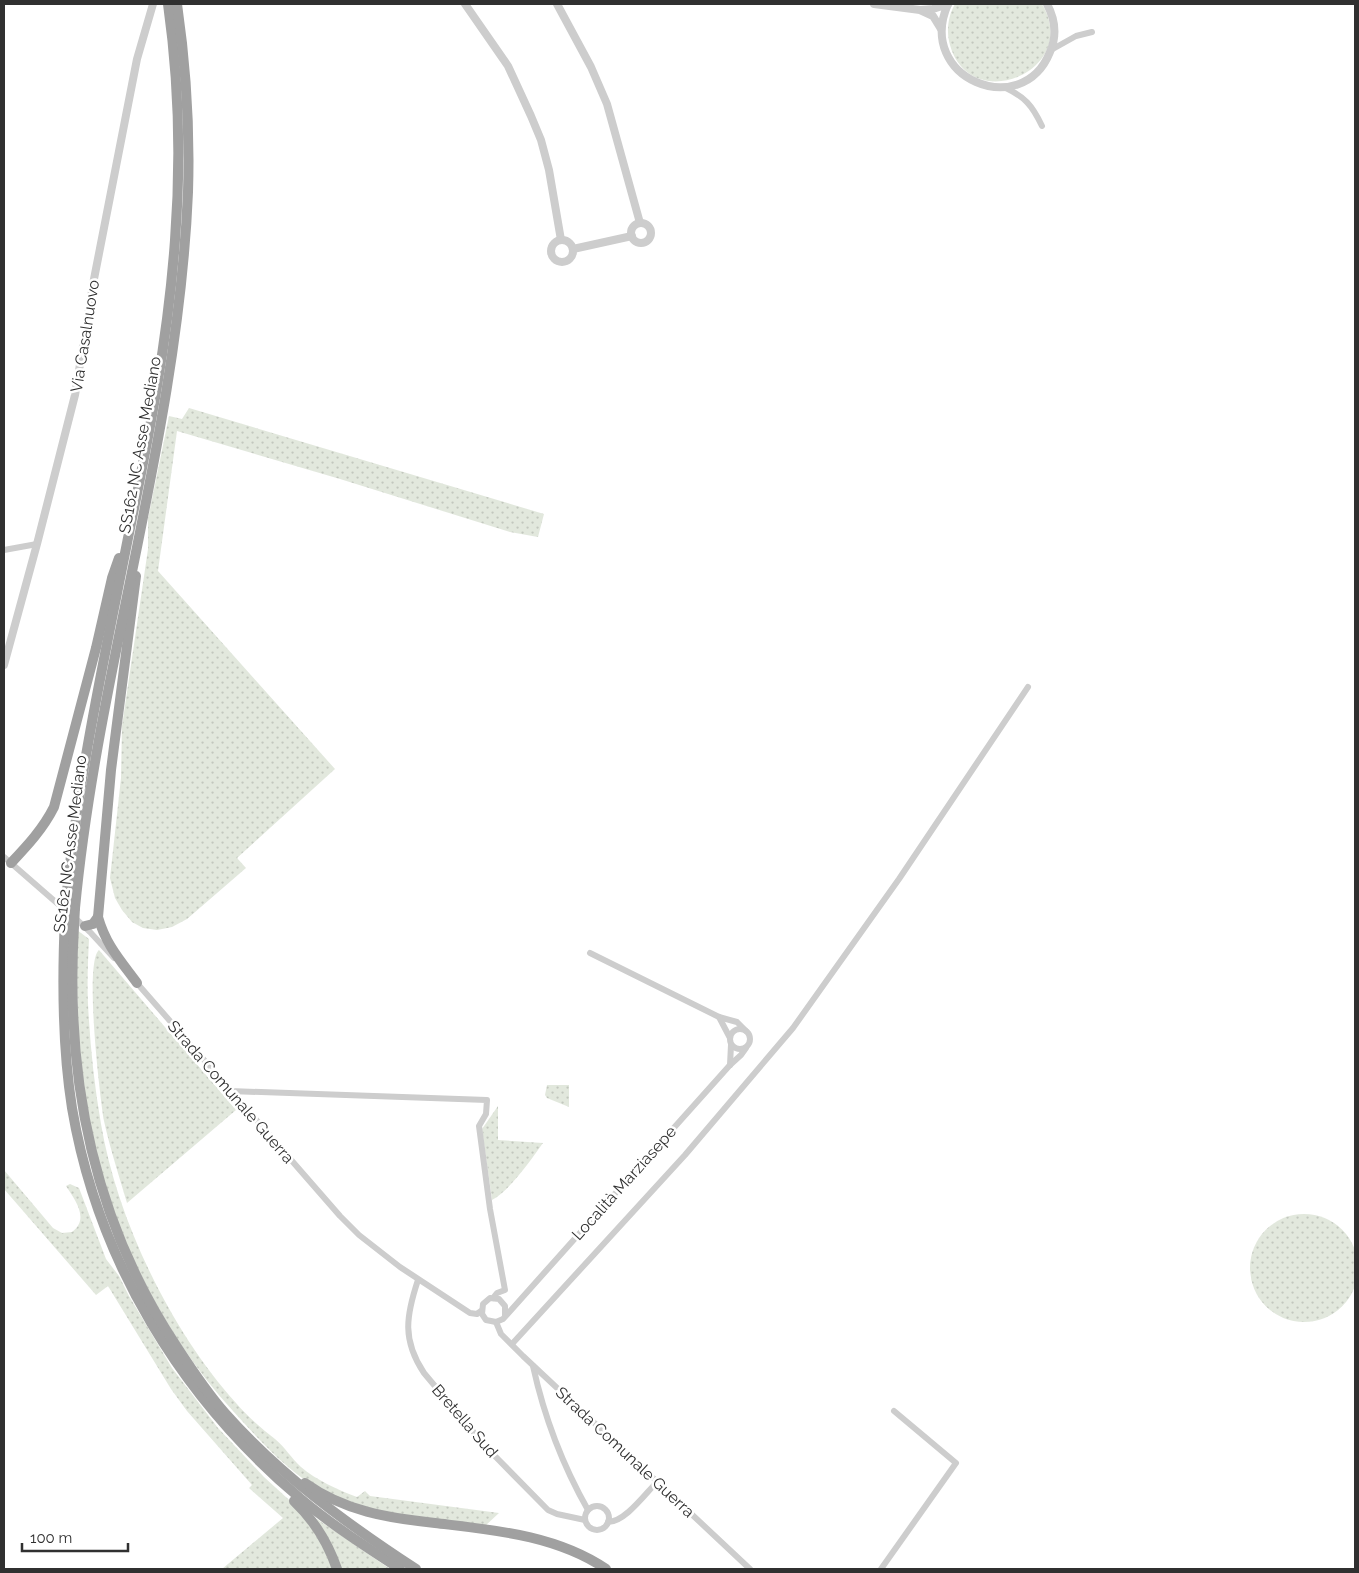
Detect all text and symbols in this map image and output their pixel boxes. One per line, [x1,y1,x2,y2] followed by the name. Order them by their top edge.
[67,278,103,394] street label: Via Casalnuovo
[115,355,165,535] street label: SS162 NC Asse Mediano
[50,754,90,934] street label: SS162 NC Asse Mediano
[164,1017,298,1167] street label: Strada Comunale Guerra
[568,1122,680,1244] street label: Località Marziasepe
[428,1381,502,1461] street label: Bretella Sud
[552,1383,698,1521] street label: Strada Comunale Guerra
[22,1520,129,1552] scale bar
[30,1529,72,1547] text: 100 m

